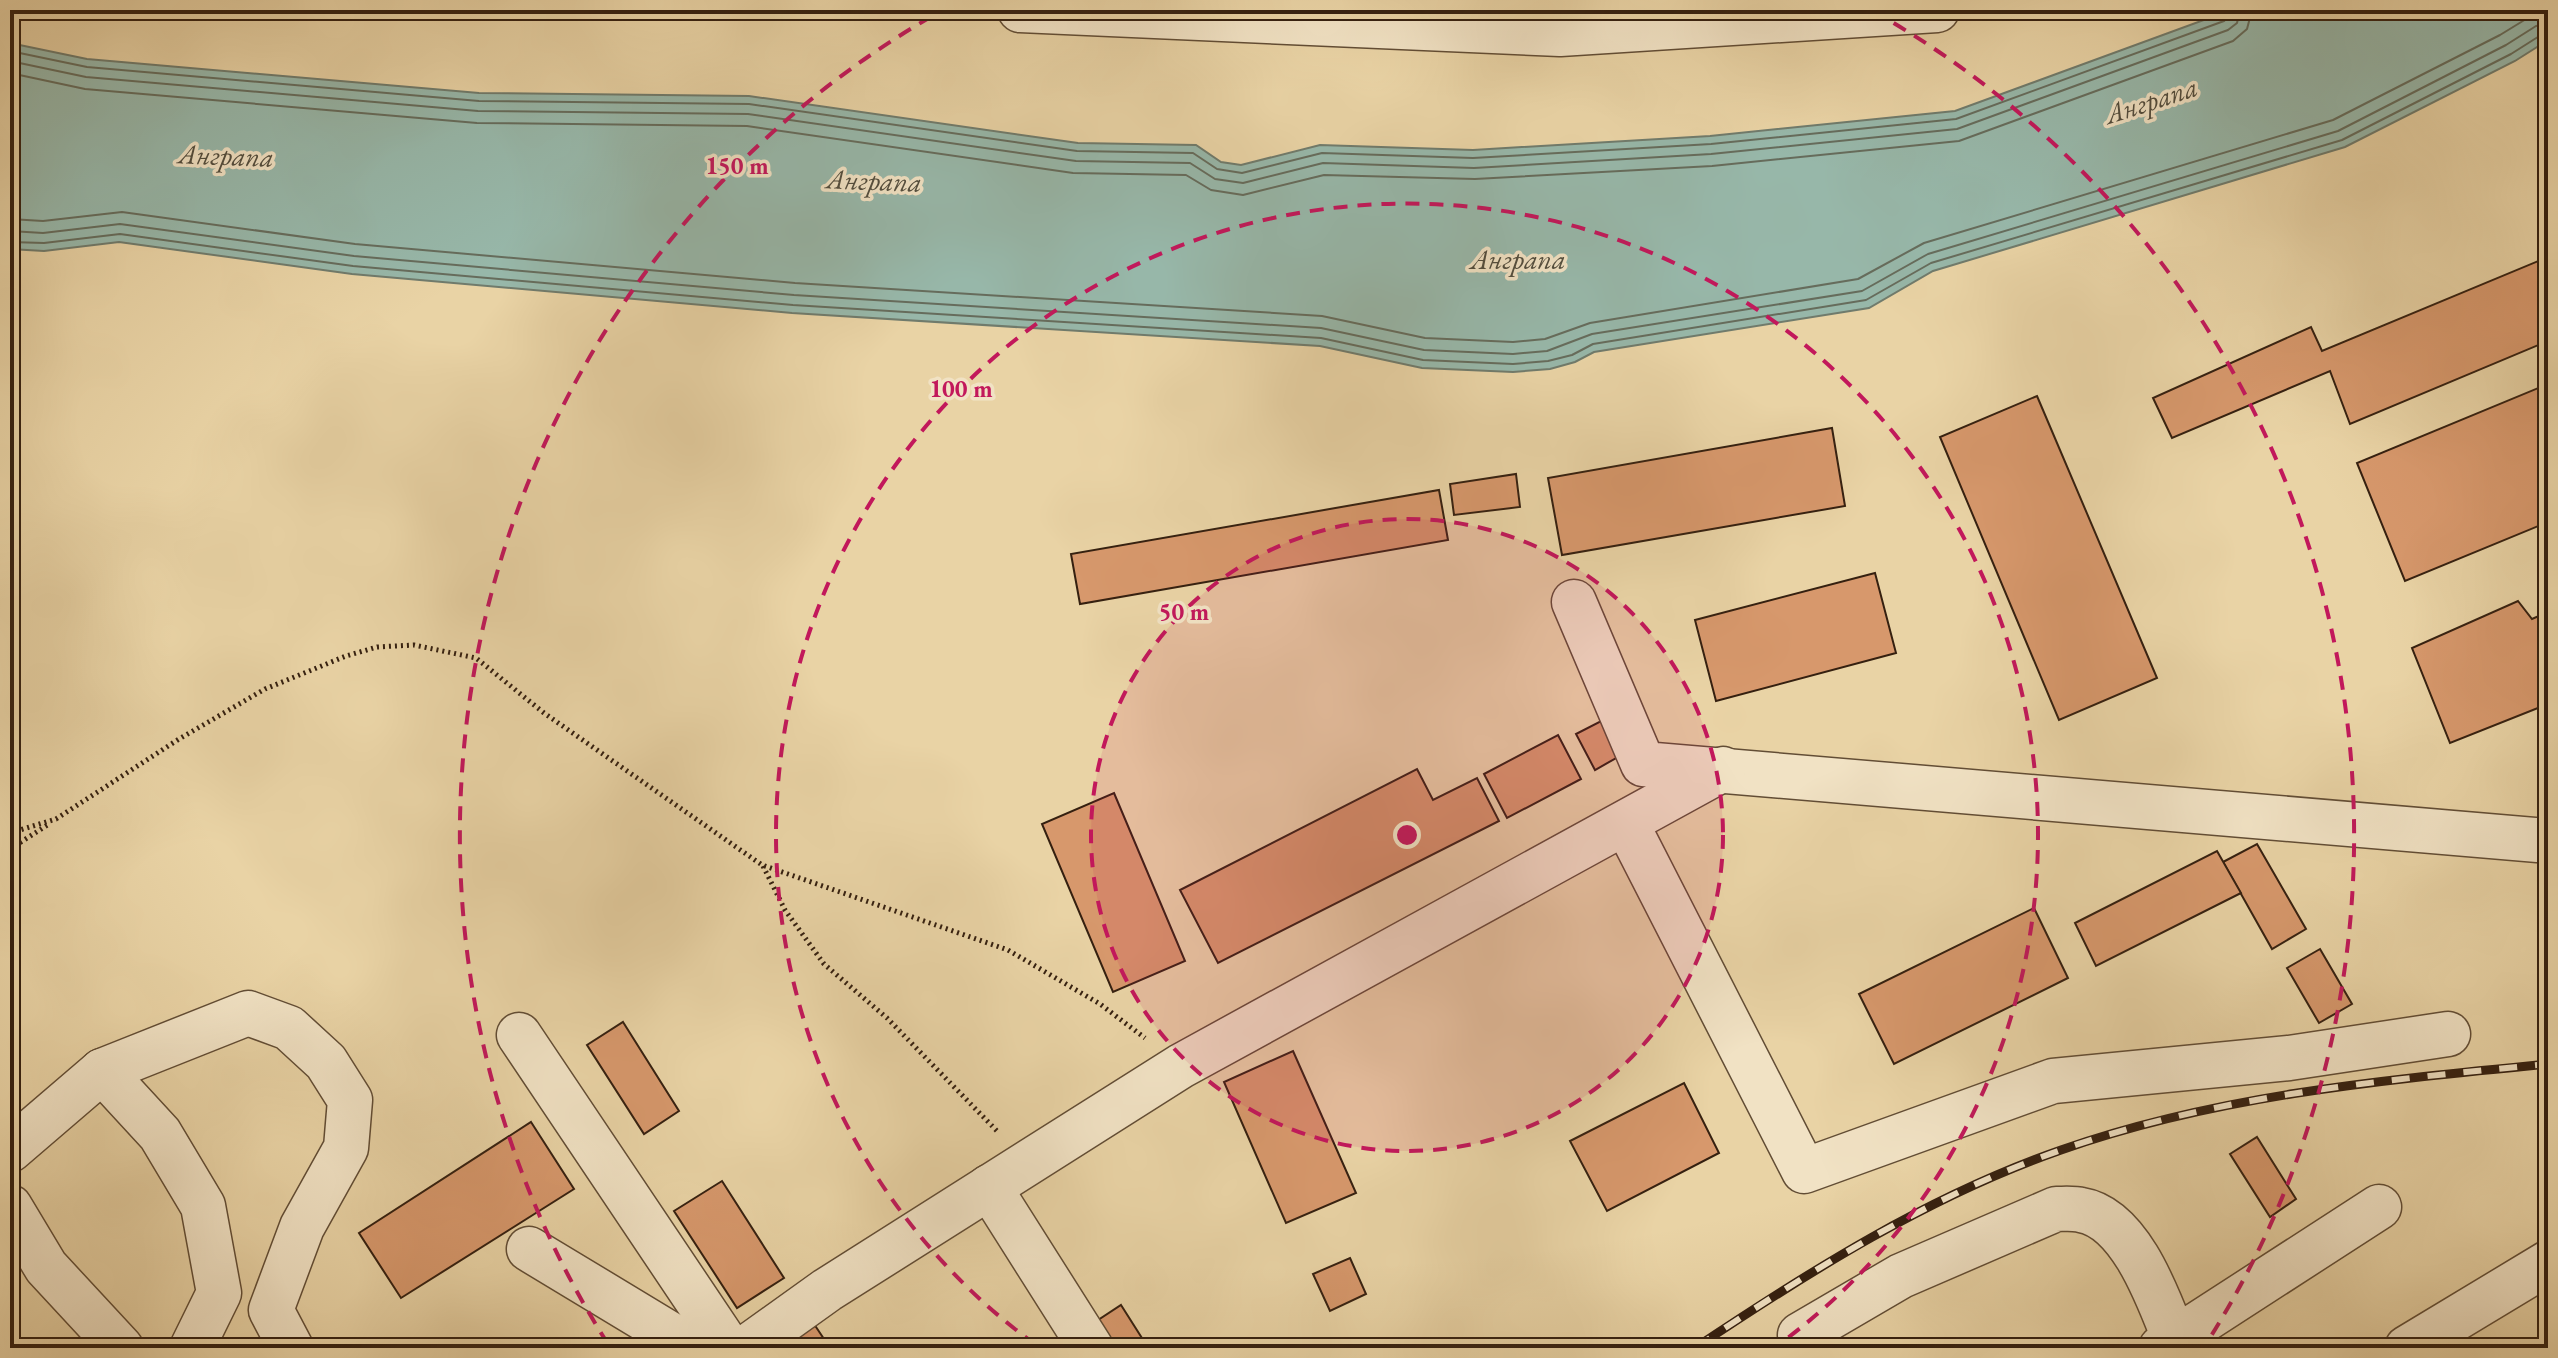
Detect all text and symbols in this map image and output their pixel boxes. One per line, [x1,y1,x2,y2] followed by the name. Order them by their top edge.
[2098,68,2202,133] water label: Анграпа
[176,135,274,175] water label: Анграпа
[705,150,769,181] text: 150 m
[824,160,922,200] water label: Анграпа
[1468,241,1566,277] water label: Анграпа
[929,373,993,404] text: 100 m
[1159,596,1209,627] text: 50 m
[1393,821,1421,849] centre of rings

